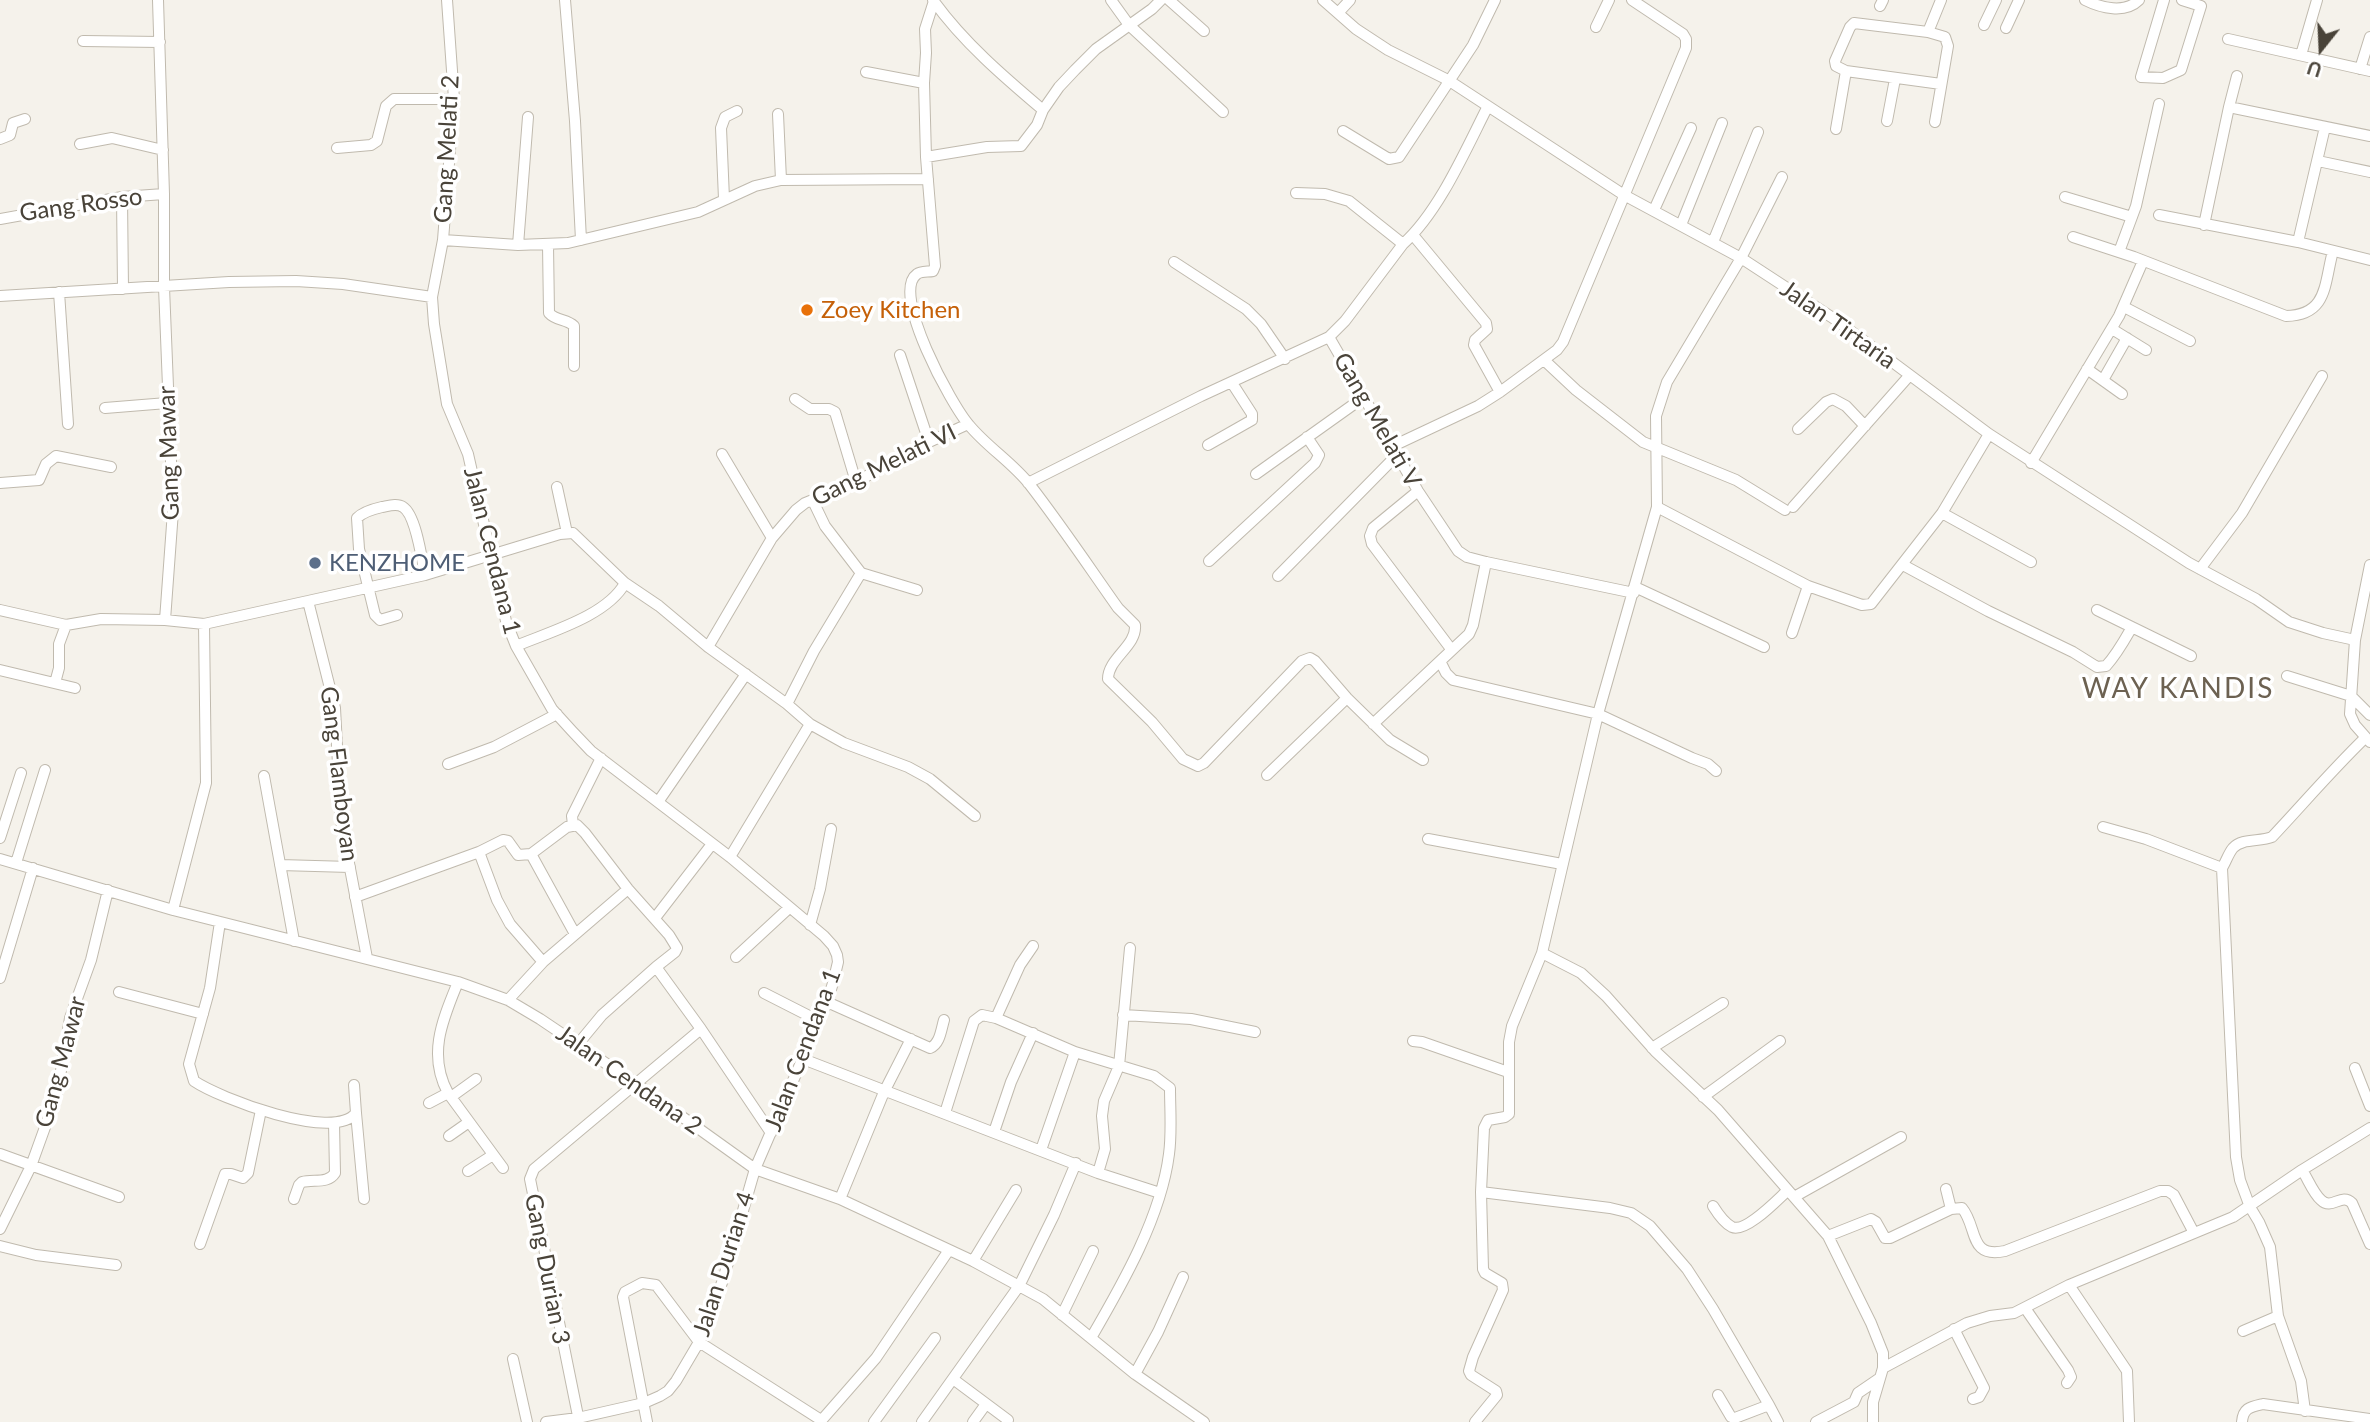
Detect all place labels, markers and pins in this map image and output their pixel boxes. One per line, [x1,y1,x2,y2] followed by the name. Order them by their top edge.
[821,296,960,324] place label: Zoey Kitchen
[799,302,815,318] marker: Zoey Kitchen
[329,549,465,577] place label: KENZHOME
[307,555,323,571] marker: KENZHOME

